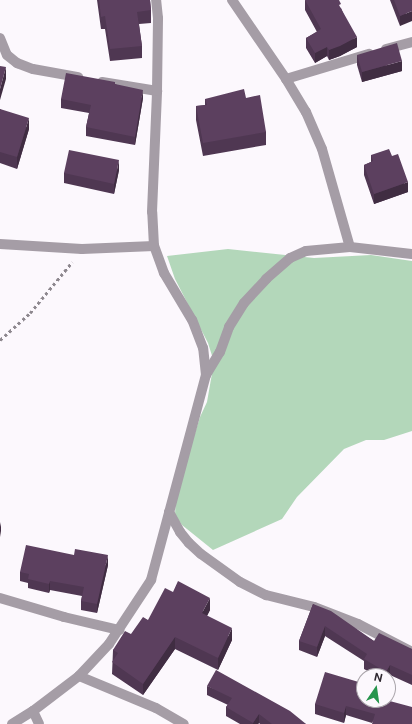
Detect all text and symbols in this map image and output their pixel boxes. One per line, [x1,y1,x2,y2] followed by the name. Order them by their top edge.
[356,668,396,708] north arrow
[373,670,384,684] text: N

